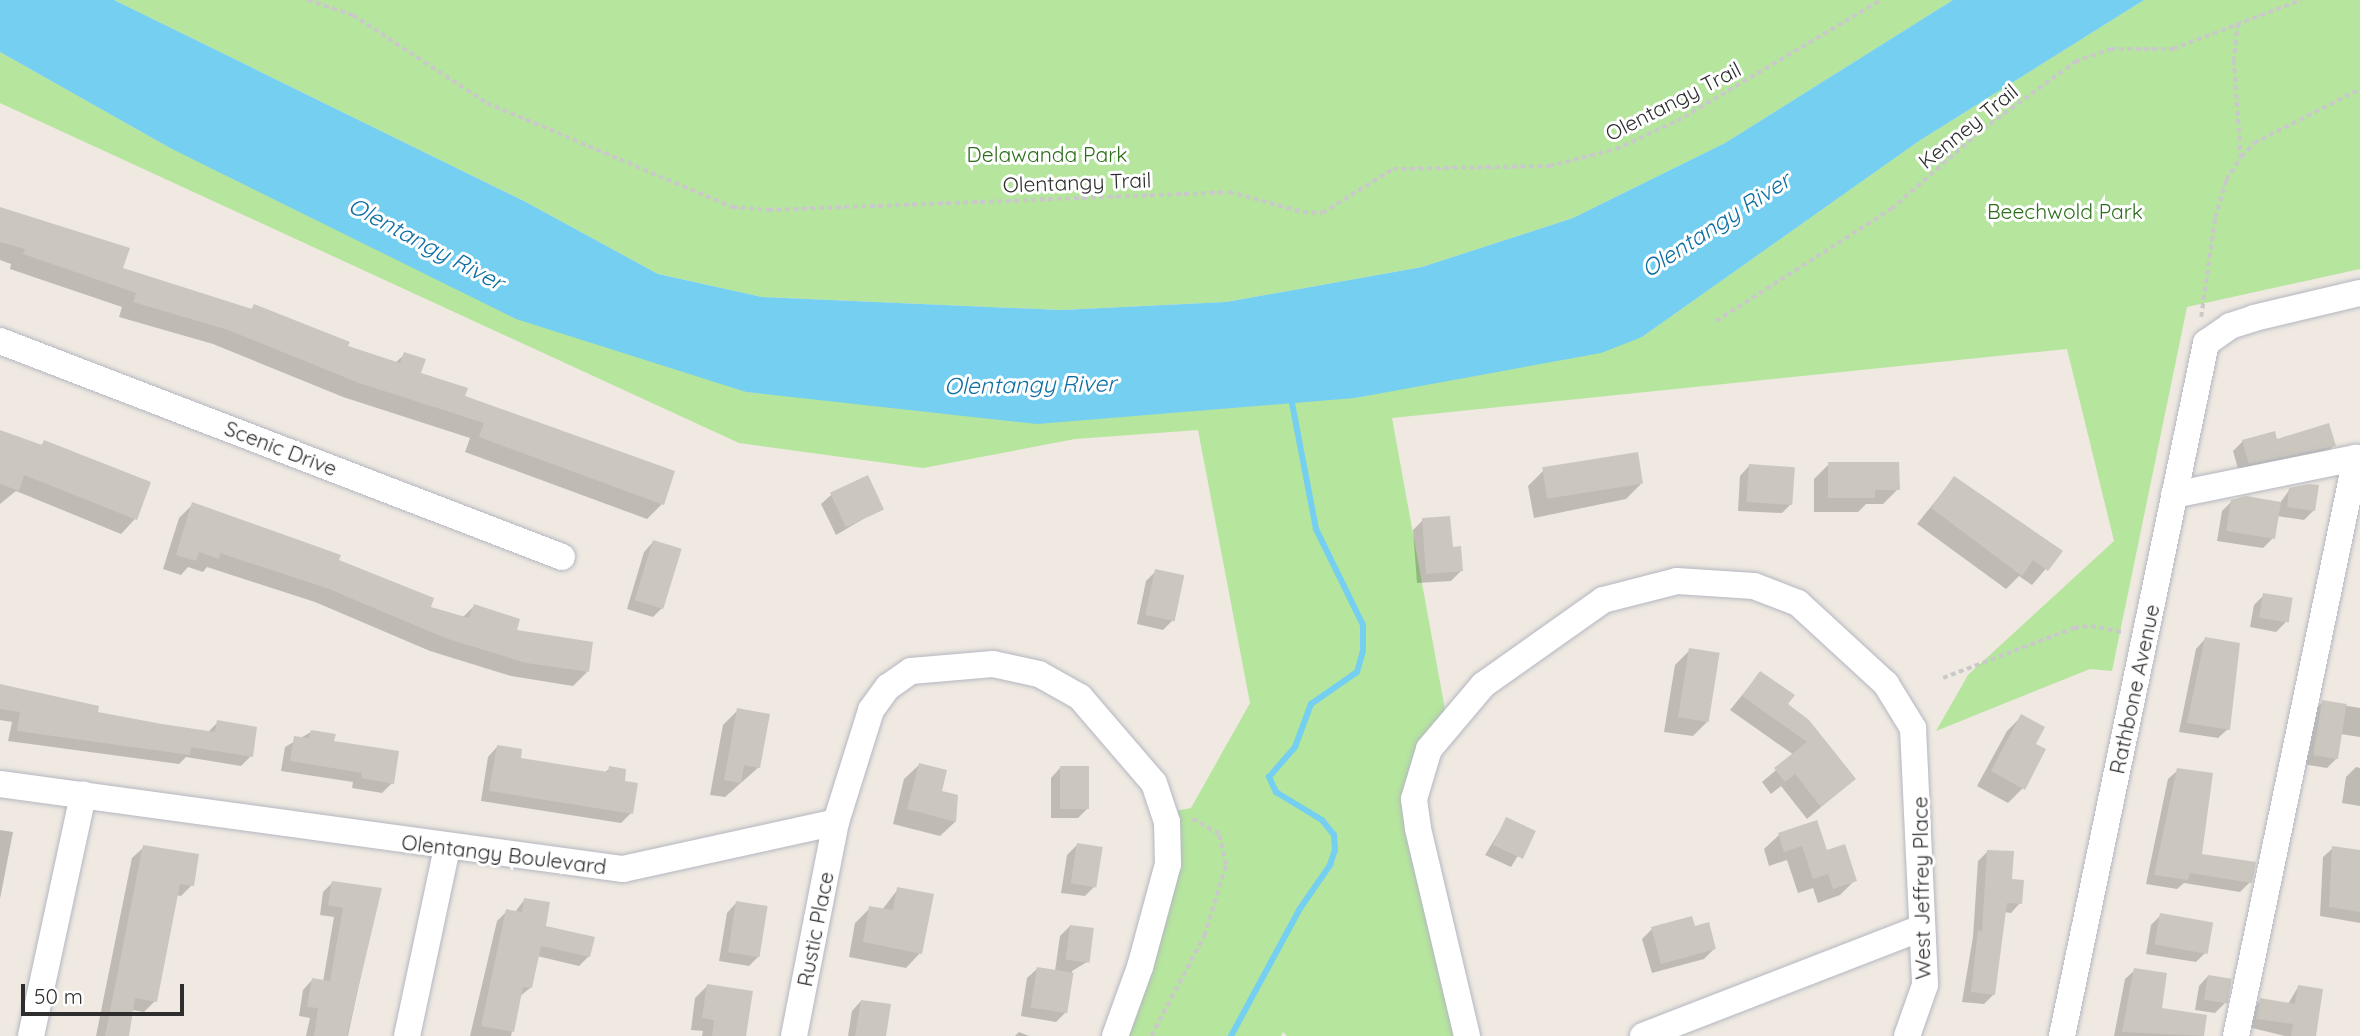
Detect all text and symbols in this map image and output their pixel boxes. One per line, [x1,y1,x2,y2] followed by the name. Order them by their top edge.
[1601,56,1745,146] street label: Olentangy Trail
[1913,78,2023,174] street label: Kenney Trail
[967,141,1127,167] park label: Delawanda Park
[1002,167,1152,197] street label: Olentangy Trail
[1636,167,1796,283] water label: Olentangy River
[344,191,508,297] water label: Olentangy River
[1987,198,2143,224] park label: Beechwold Park
[944,370,1116,400] water label: Olentangy River
[221,415,341,481] street label: Scenic Drive
[2104,602,2164,776] street label: Rathbone Avenue
[1907,796,1935,980] street label: West Jeffrey Place
[400,829,608,879] street label: Olentangy Boulevard
[791,869,839,989] street label: Rustic Place
[24,970,187,1014] scale bar
[34,983,83,1009] text: 50 m

